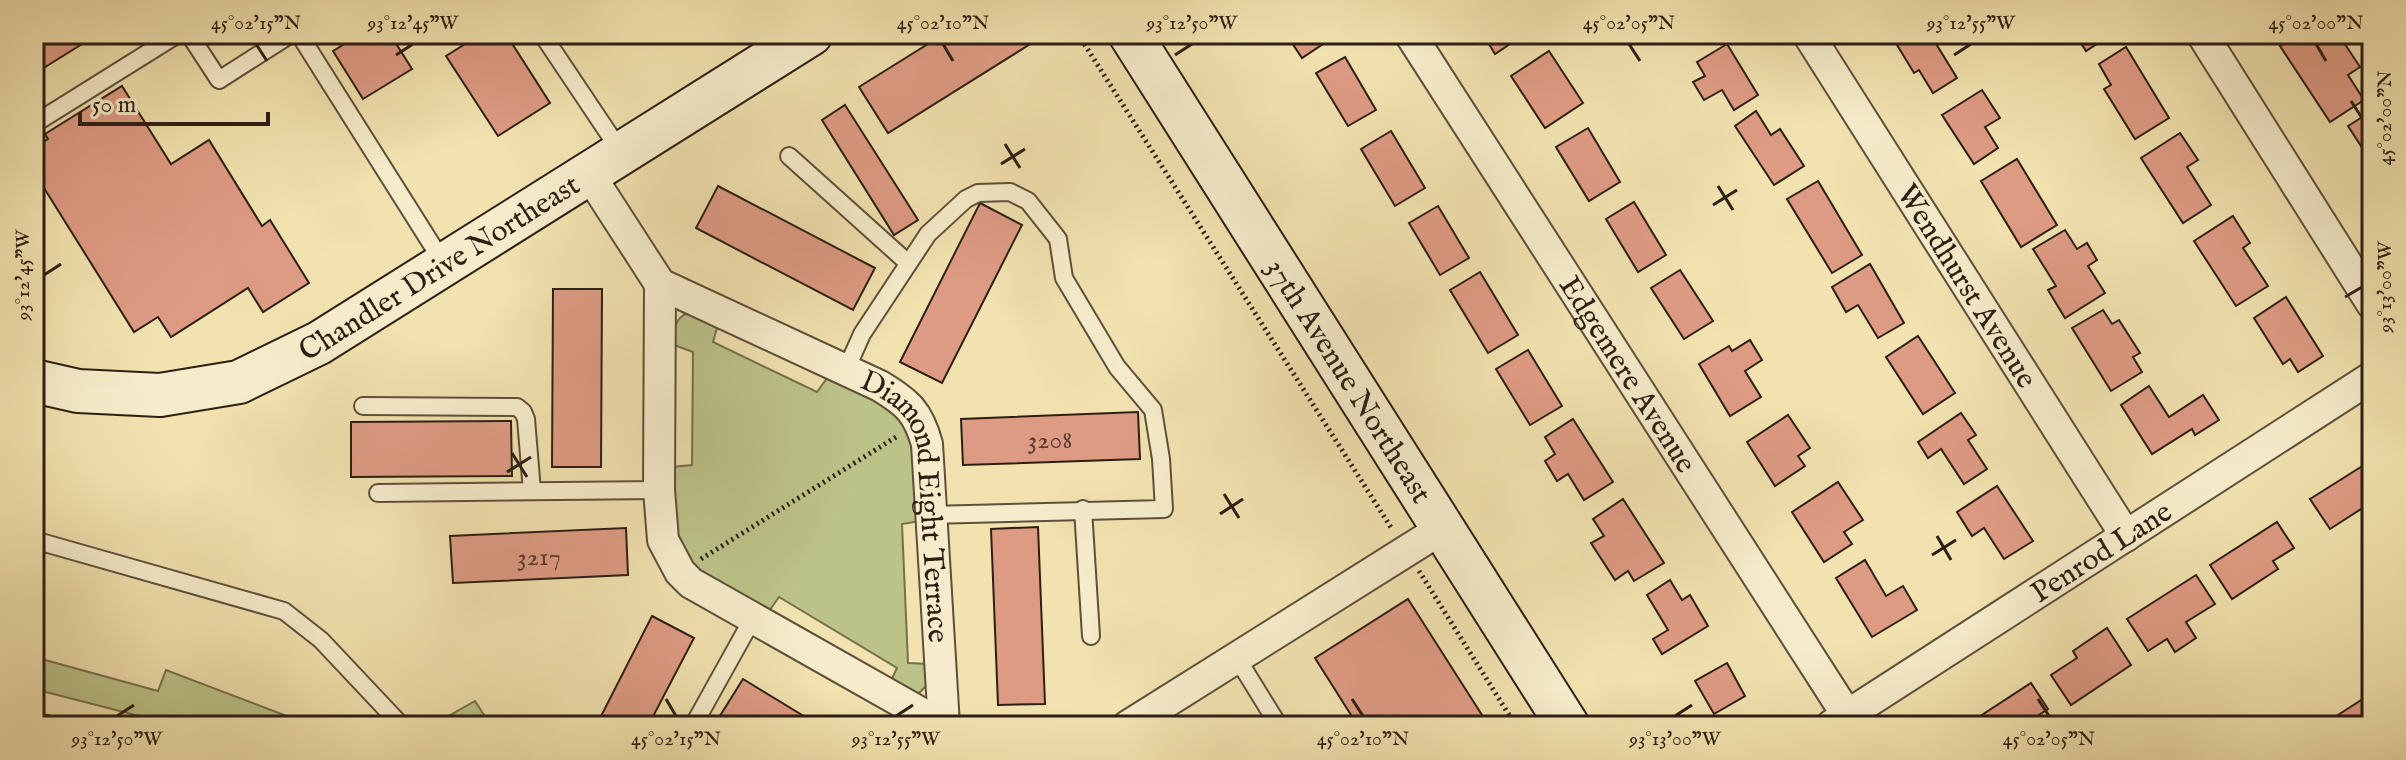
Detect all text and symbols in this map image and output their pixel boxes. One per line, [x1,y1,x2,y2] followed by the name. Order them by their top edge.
[211,11,301,36] text: 45°02'15"N
[367,11,459,36] text: 93°12'45"W
[897,11,989,36] text: 45°02'10"N
[1146,11,1238,36] text: 93°12'50"W
[1583,11,1675,36] text: 45°02'05"N
[1926,11,2016,36] text: 93°12'55"W
[2269,11,2363,36] text: 45°02'00"N
[2373,71,2398,165] text: 45°02'00"N
[80,76,268,126] scale bar
[92,90,136,121] text: 50 m
[293,167,588,371] street label: Chandler Drive Northeast
[1887,178,2045,396] street label: Wendhurst Avenue
[11,229,36,321] text: 93°12'45"W
[2373,240,2398,334] text: 93°13'00"W
[1256,252,1439,511] street label: 37th Avenue Northeast
[1549,269,1704,481] street label: Edgemere Avenue
[854,363,956,644] street label: Diamond Eight Terrace
[1028,424,1072,457] house number: 3208
[2024,494,2180,613] street label: Penrod Lane
[517,541,561,574] house number: 3217
[71,727,163,752] text: 93°12'50"W
[631,727,721,752] text: 45°02'15"N
[851,727,941,752] text: 93°12'55"W
[1317,727,1409,752] text: 45°02'10"N
[1628,727,1722,752] text: 93°13'00"W
[2003,727,2095,752] text: 45°02'05"N

